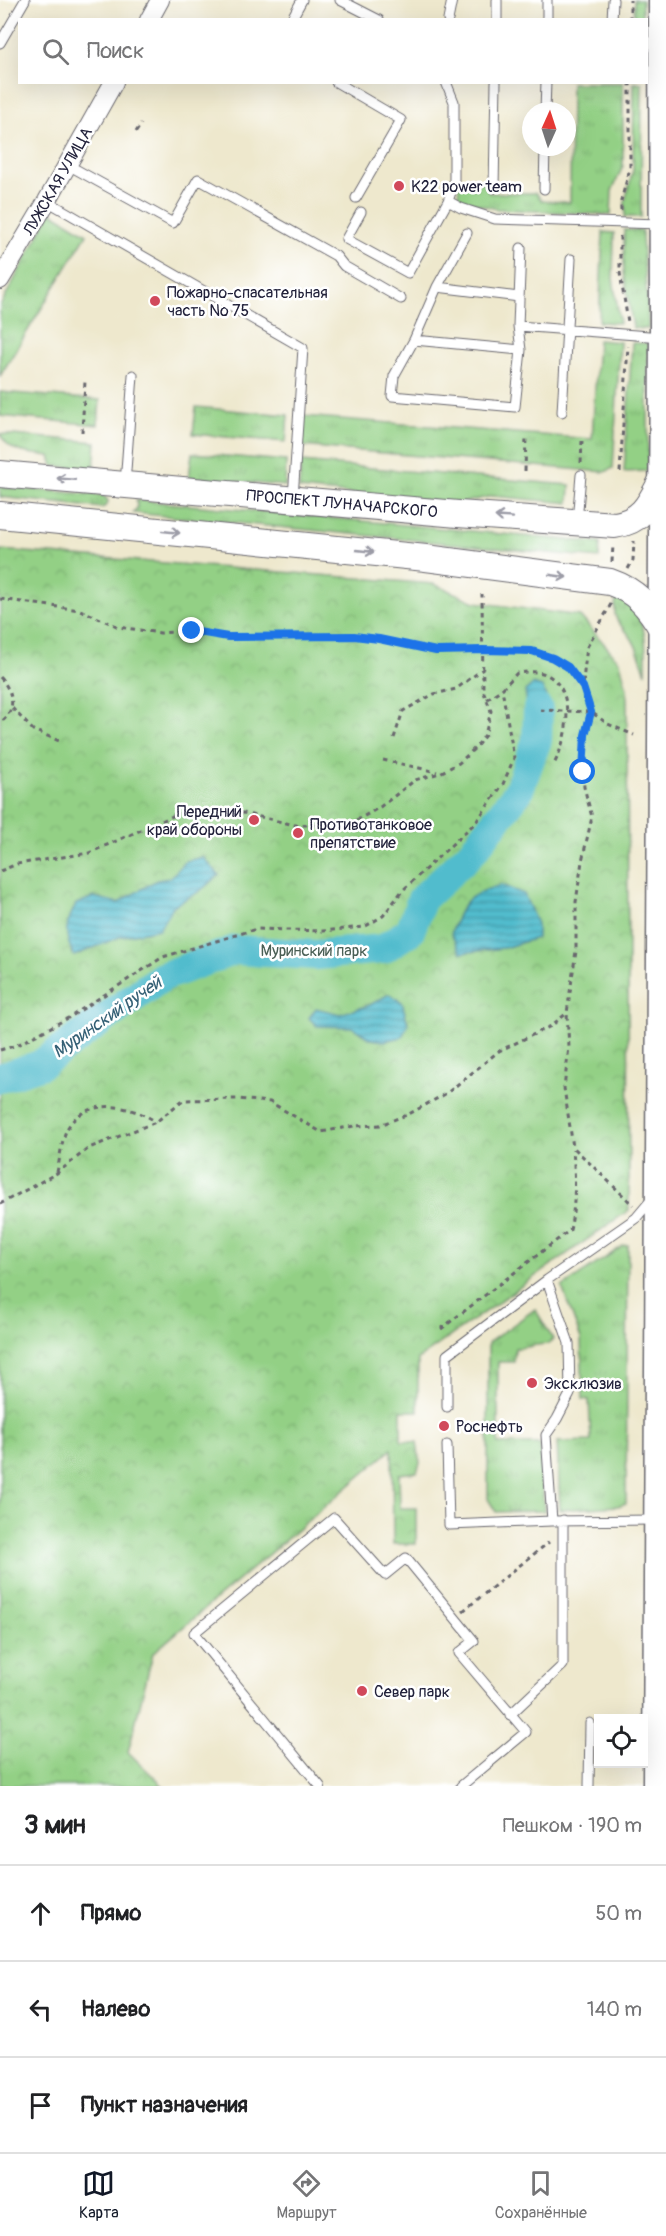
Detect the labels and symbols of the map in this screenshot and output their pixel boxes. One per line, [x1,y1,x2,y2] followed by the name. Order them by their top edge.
[522,102,576,156] north arrow
[18,124,97,240] street label: ЛУЖСКАЯ УЛИЦА
[411,177,522,197] place label: K22 power team
[392,179,406,193] marker: K22 power team
[167,283,328,321] place label: Пожарно-спасательная часть № 75
[148,294,162,308] marker: Пожарно-спасательная часть № 75
[57,473,77,484] one-way arrow
[246,486,438,522] street label: ПРОСПЕКТ ЛУНАЧАРСКОГО
[495,511,515,522] one-way arrow
[160,527,180,538] one-way arrow
[354,546,374,557] one-way arrow
[548,571,568,582] one-way arrow
[178,617,204,643] route end
[569,758,595,784] route start
[147,802,242,840] place label: Передний край обороны
[247,813,261,827] marker: Передний край обороны
[310,815,432,853] place label: Противотанковое препятствие
[291,826,305,840] marker: Противотанковое препятствие
[260,941,368,961] park label: Муринский парк
[48,971,167,1064] water label: Муринский ручей
[544,1374,622,1394] place label: Эксклюзив
[525,1376,539,1390] marker: Эксклюзив
[456,1417,523,1437] place label: Роснефть
[437,1419,451,1433] marker: Роснефть
[374,1682,450,1702] place label: Север парк
[355,1684,369,1698] marker: Север парк

